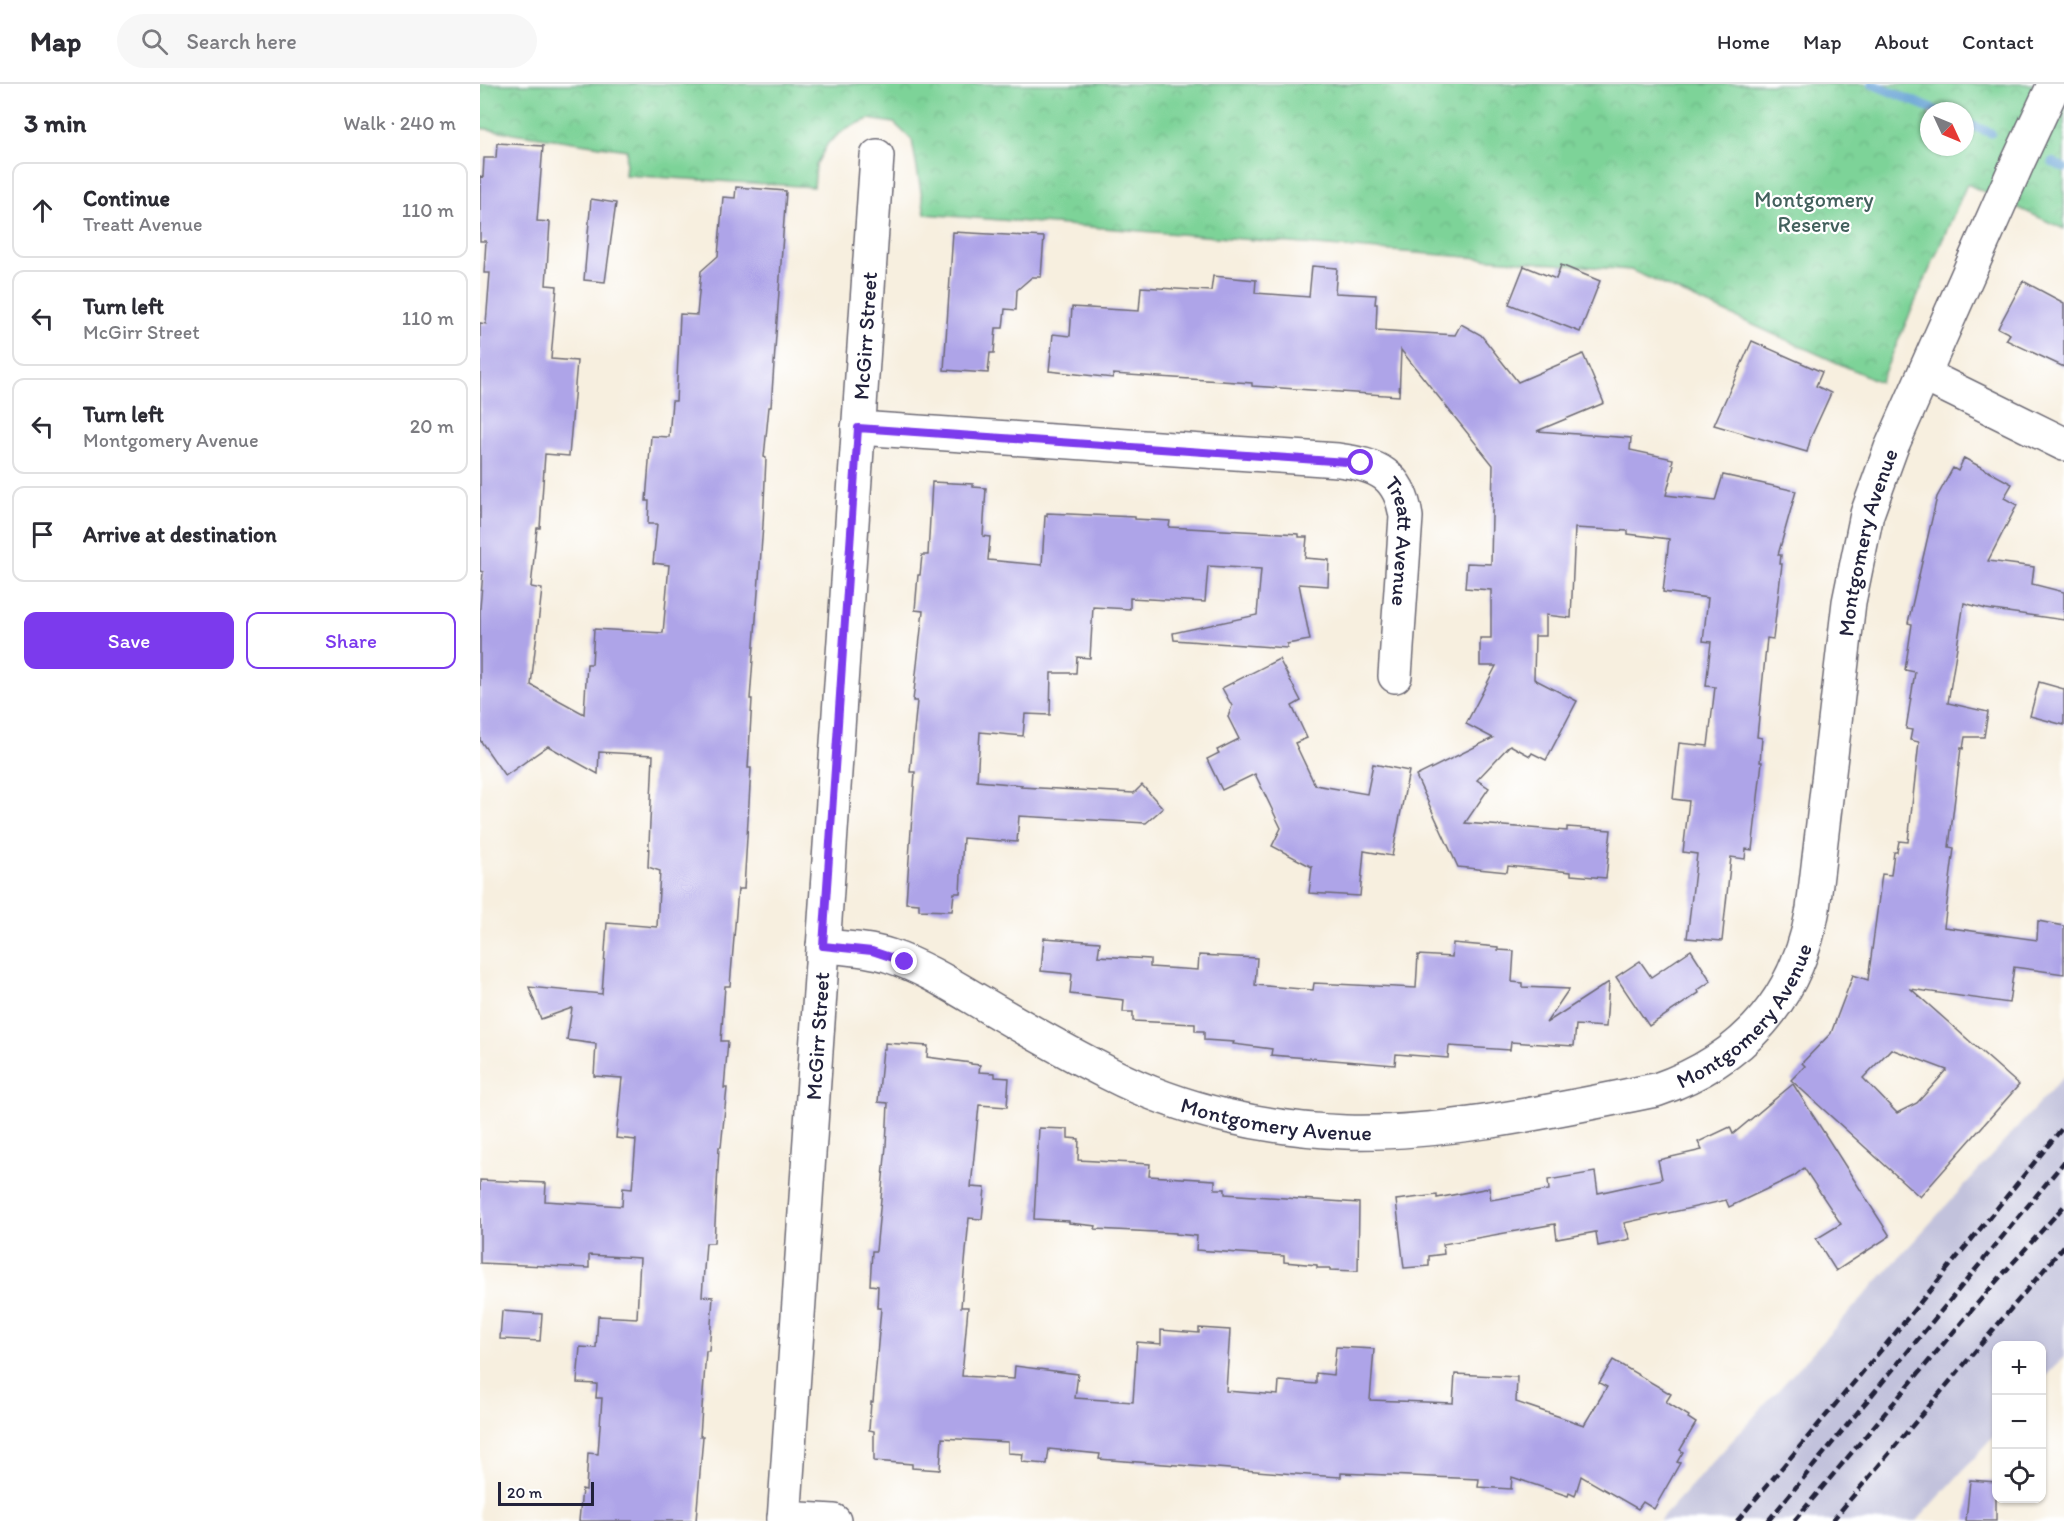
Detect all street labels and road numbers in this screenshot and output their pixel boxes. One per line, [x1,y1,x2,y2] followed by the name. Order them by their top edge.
[847,271,883,401] street label: McGirr Street
[1832,445,1903,638] street label: Montgomery Avenue
[1379,470,1420,607] street label: Treatt Avenue
[1672,940,1817,1094] street label: Montgomery Avenue
[799,971,835,1101] street label: McGirr Street
[1178,1091,1372,1146] street label: Montgomery Avenue

